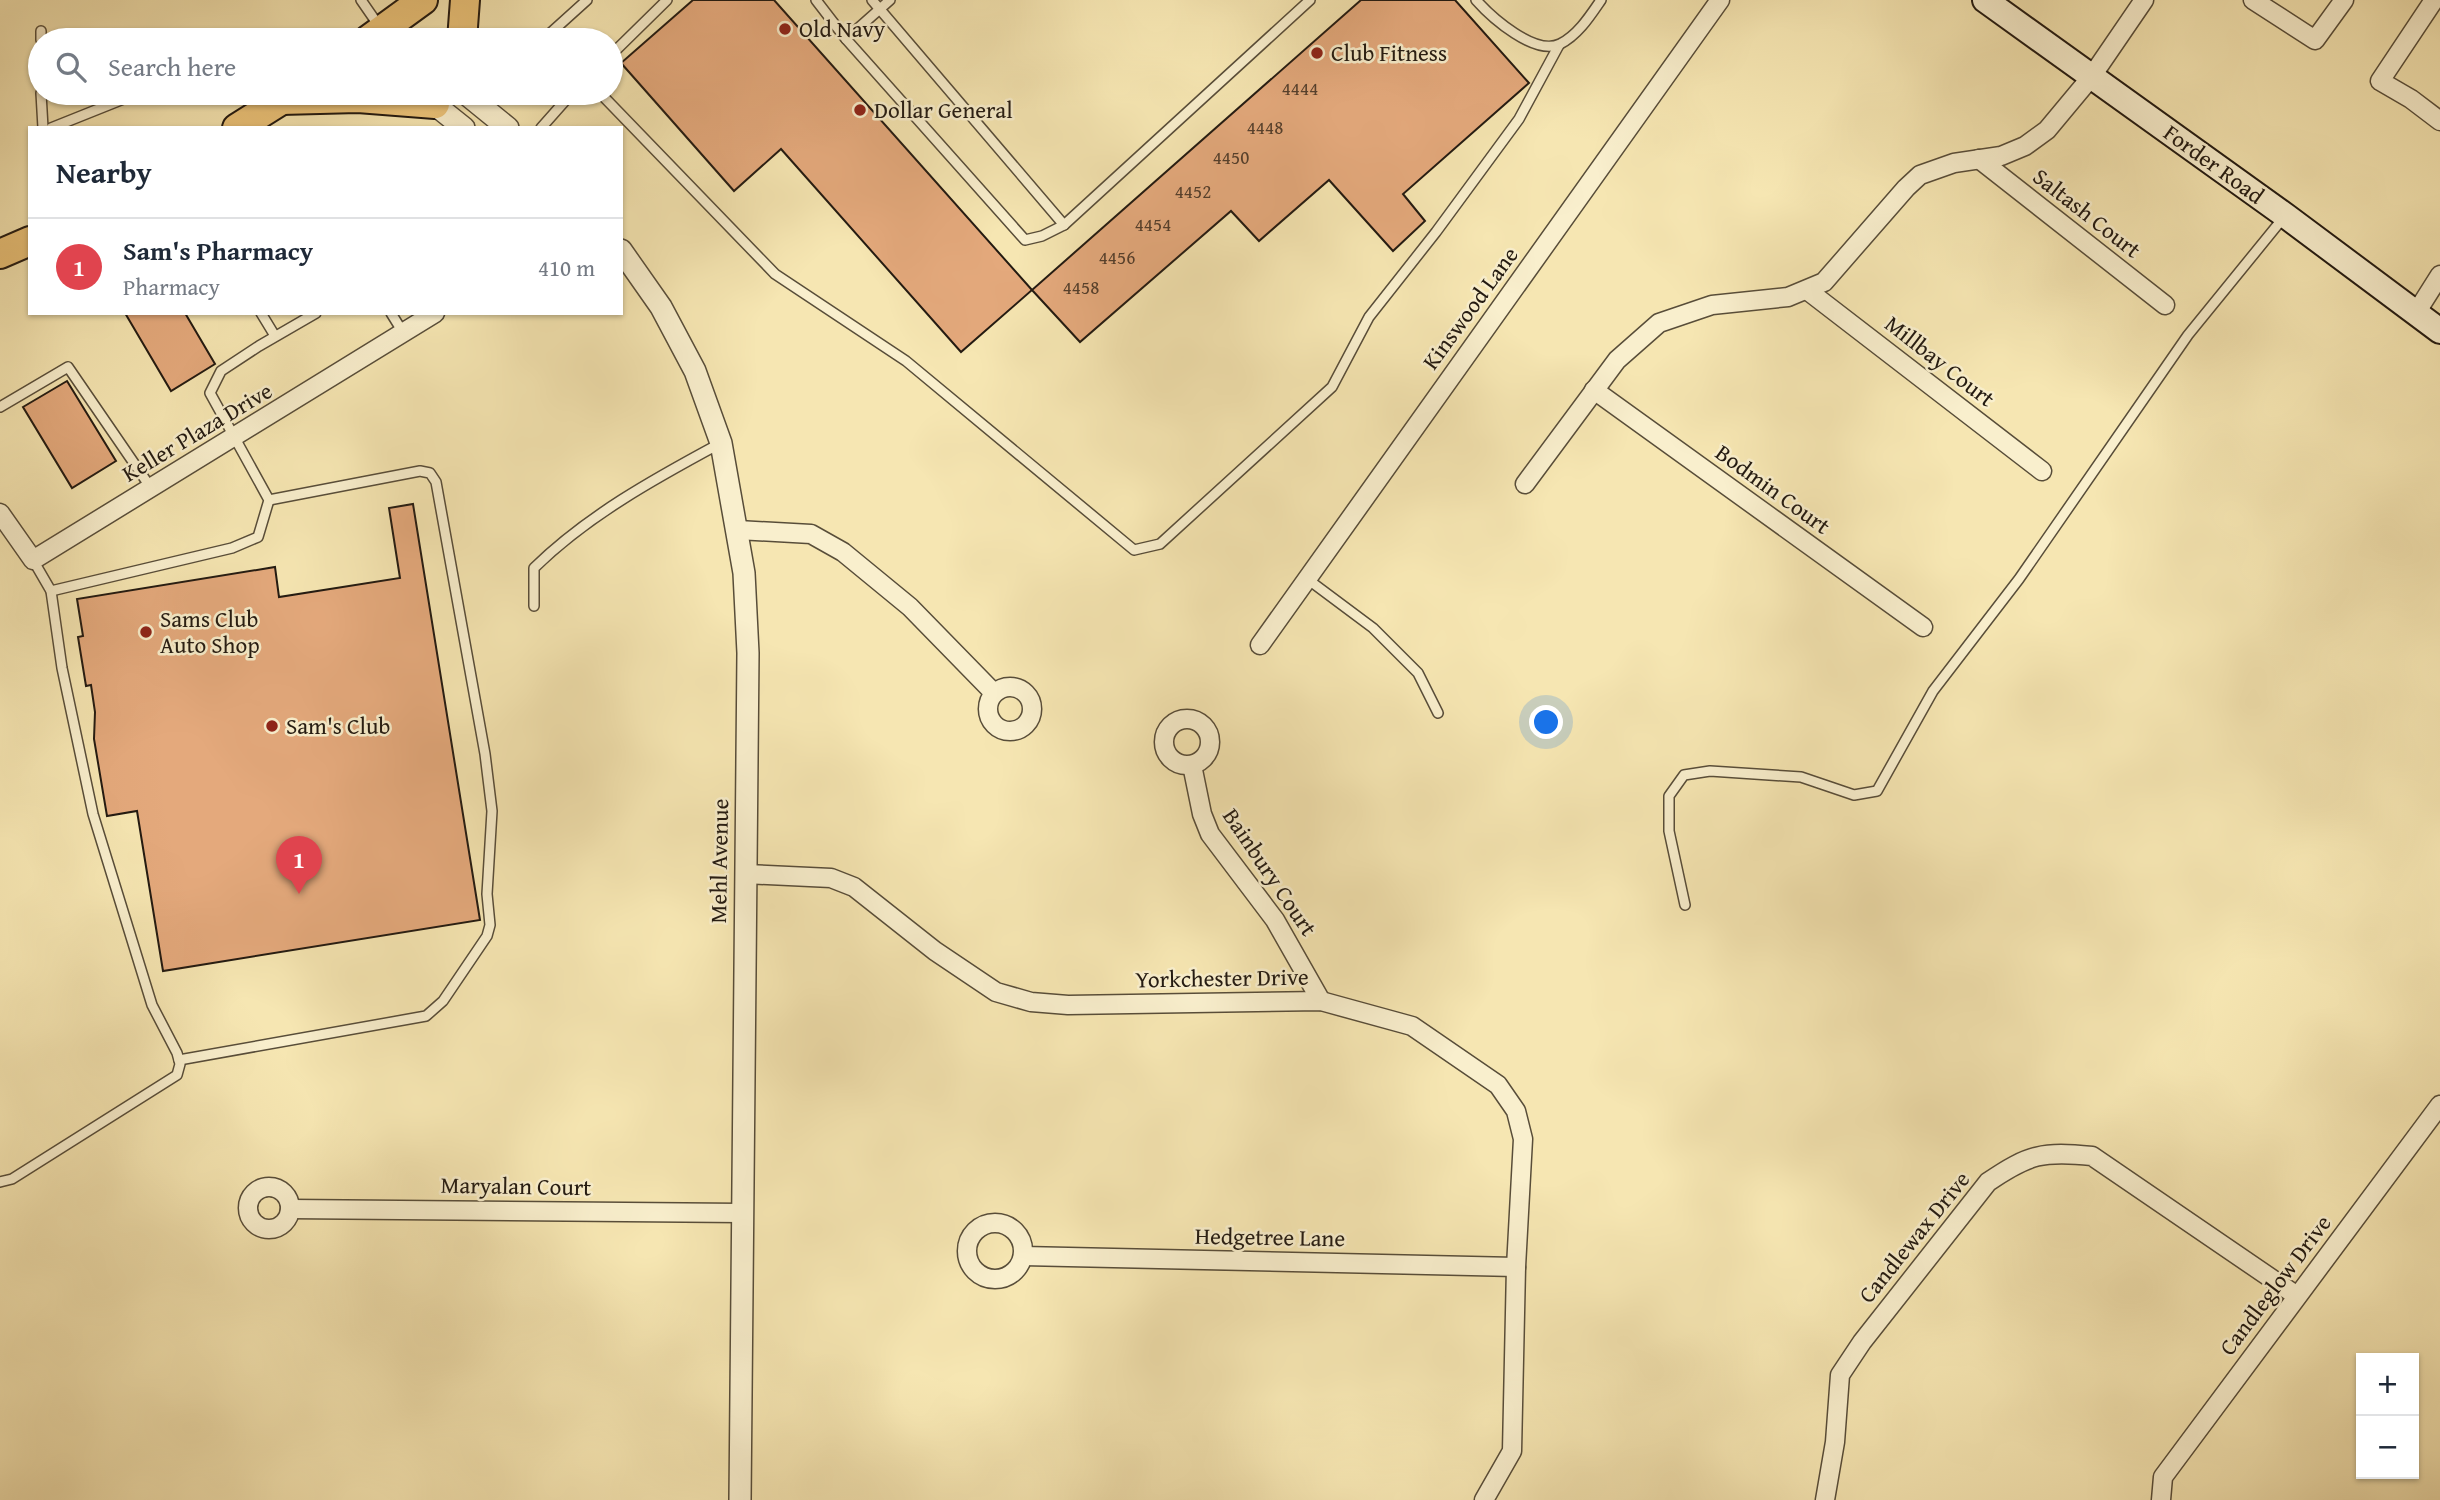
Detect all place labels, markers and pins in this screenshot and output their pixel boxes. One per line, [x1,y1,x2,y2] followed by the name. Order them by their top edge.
[799,12,886,45] place label: Old Navy
[777,21,793,37] marker: Old Navy
[1331,36,1447,69] place label: Club Fitness
[1309,45,1325,61] marker: Club Fitness
[874,93,1013,126] place label: Dollar General
[852,102,868,118] marker: Dollar General
[160,602,260,661] place label: Sams Club Auto Shop
[138,624,154,640] marker: Sams Club Auto Shop
[286,709,390,742] place label: Sam's Club
[264,718,280,734] marker: Sam's Club
[276,836,322,894] pin: 1

